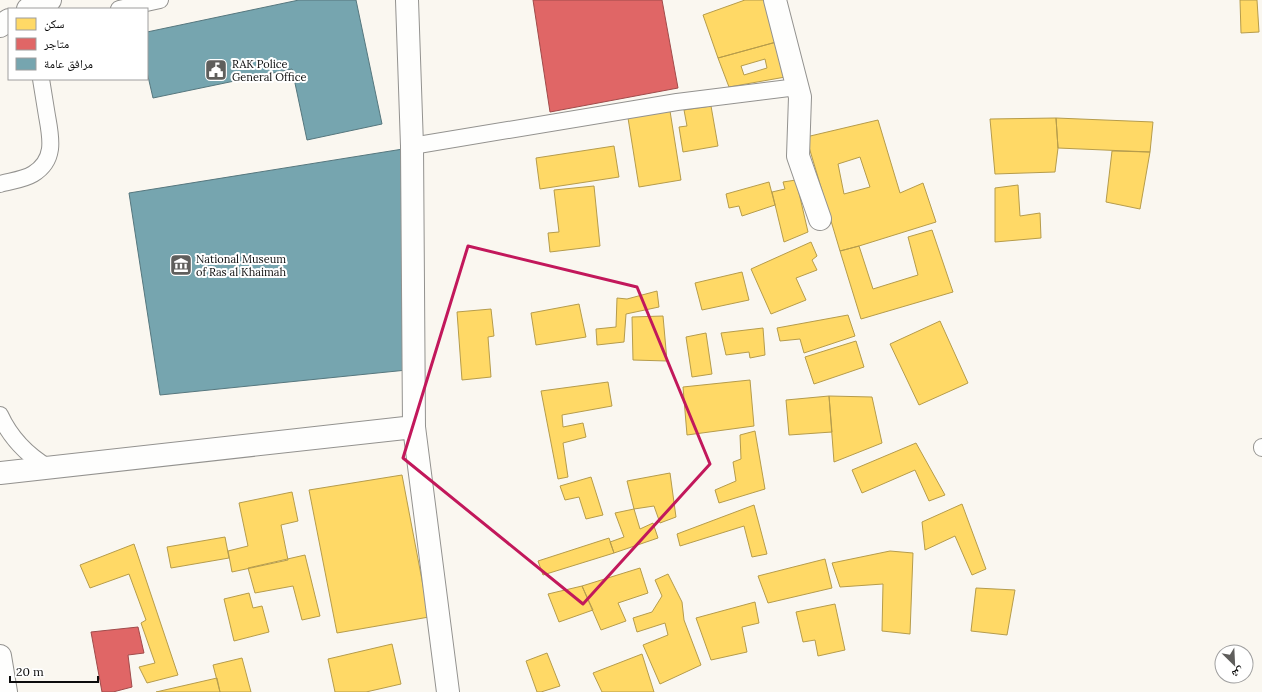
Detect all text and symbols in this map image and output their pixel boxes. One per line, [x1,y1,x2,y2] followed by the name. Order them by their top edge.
[8,8,148,80] legend
[44,16,65,31] text: سكن
[43,36,69,51] text: متاجر
[44,56,93,71] text: مرافق عامة
[203,57,229,83] public building icon: RAK Police General Office
[232,57,306,84] place label: RAK Police General Office
[168,252,194,278] museum icon: National Museum of Ras al Khaimah
[196,252,287,279] place label: National Museum of Ras al Khaimah
[1214,644,1254,684] north arrow
[10,658,98,684] scale bar
[1229,663,1246,682] text: ش
[16,664,44,679] text: 20 m

